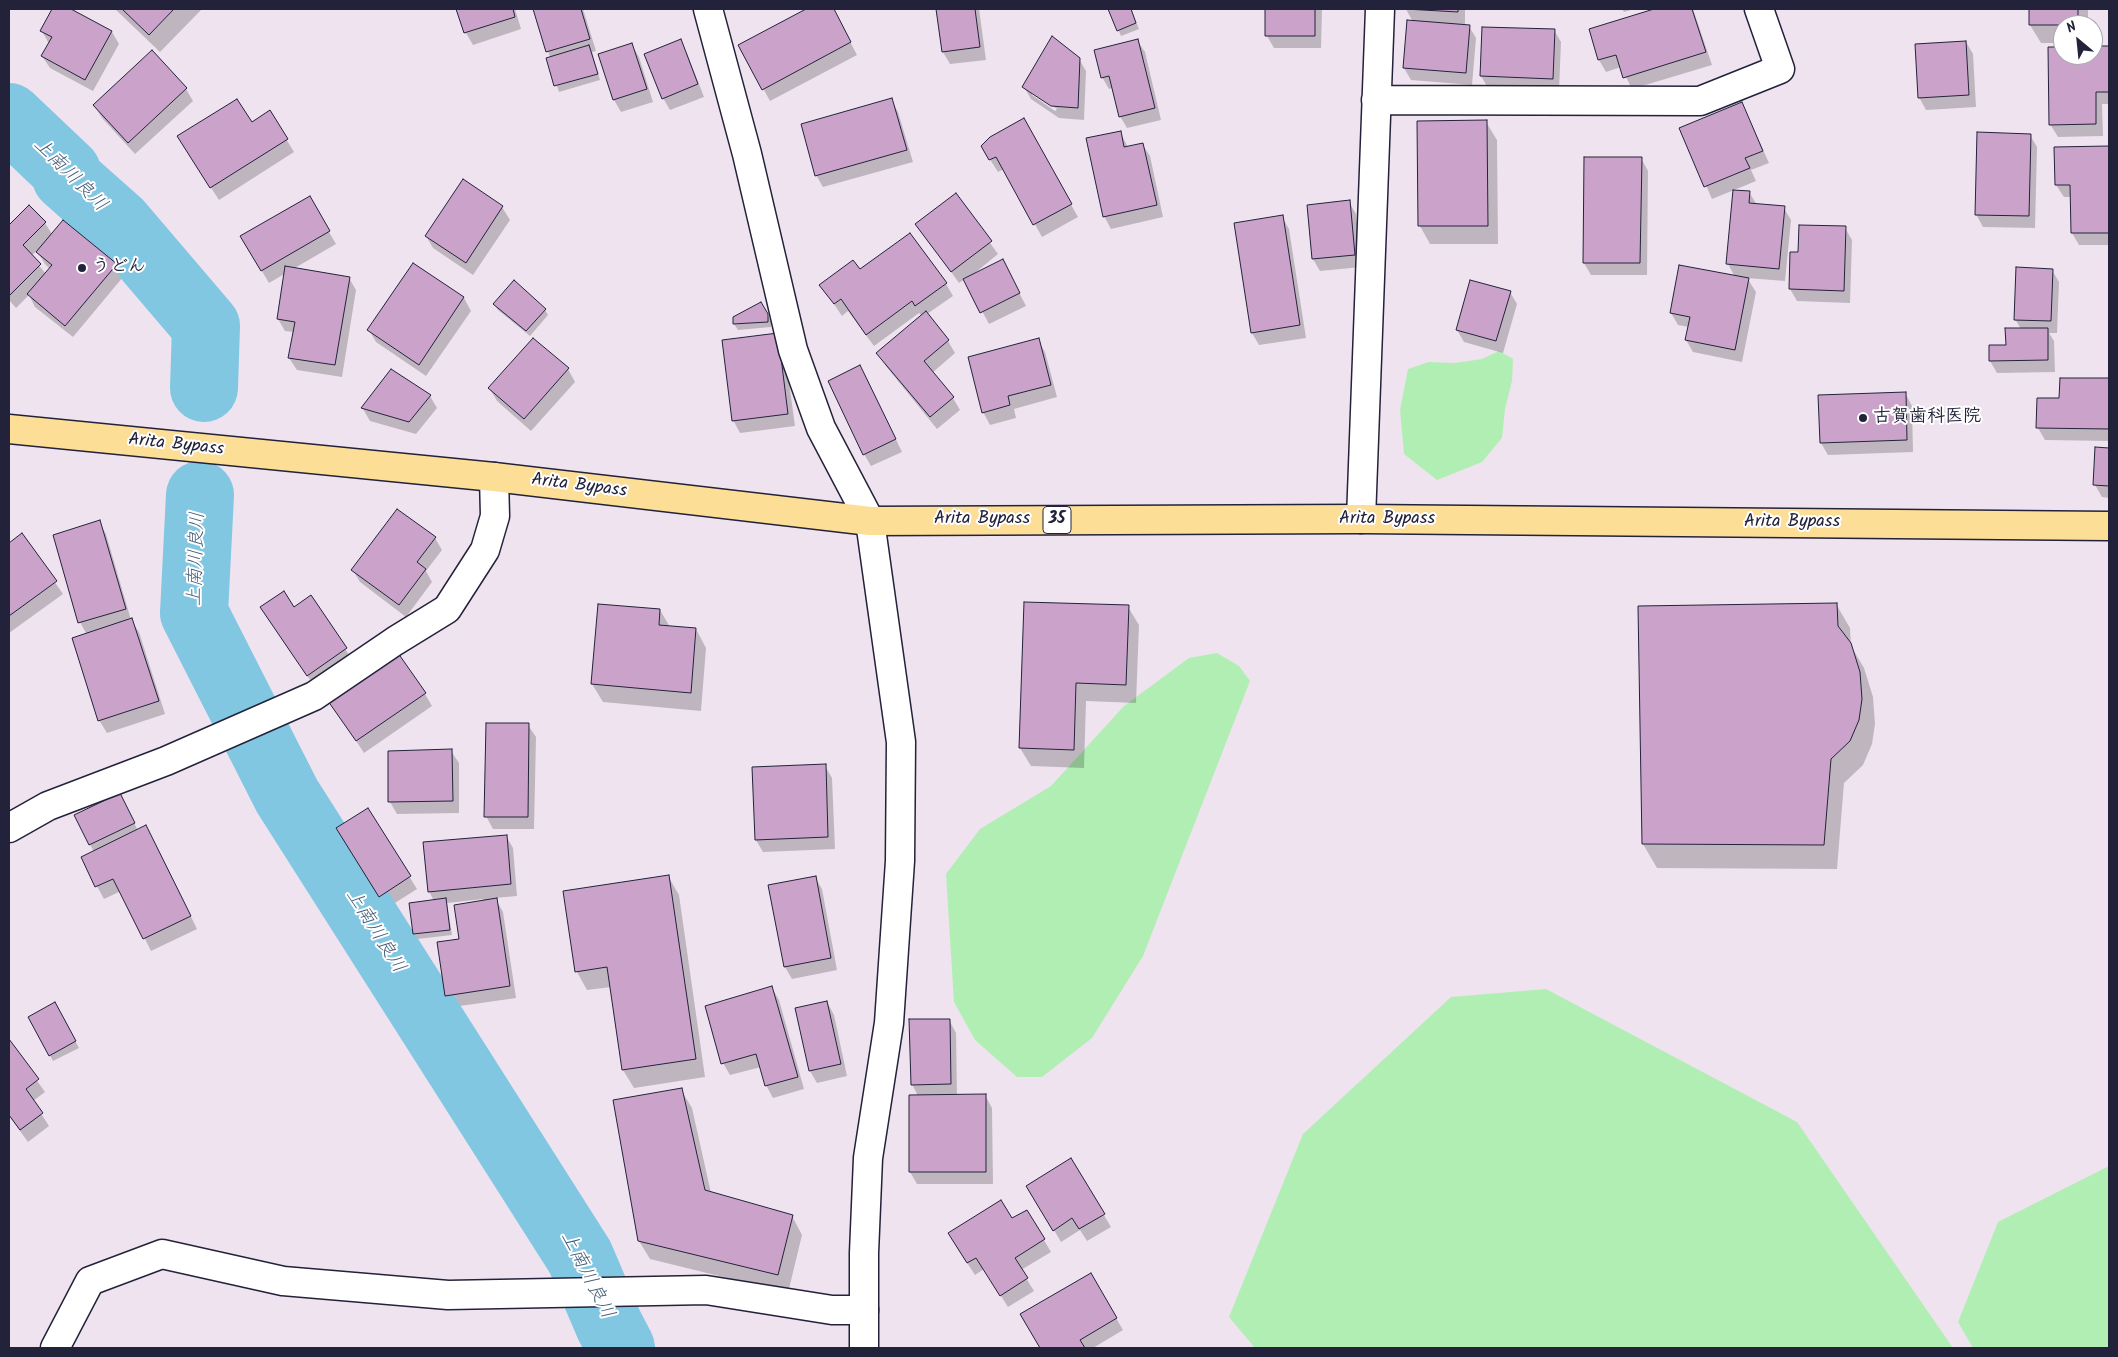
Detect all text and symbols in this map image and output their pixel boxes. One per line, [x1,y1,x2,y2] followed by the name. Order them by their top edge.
[2053,15,2103,65] north arrow
[2062,16,2080,39] text: N
[27,134,111,218] water label: 上南川良川
[92,257,146,279] place label: うどん
[76,262,88,274] marker: うどん
[1873,407,1981,429] place label: 古賀歯科医院
[1857,412,1869,424] marker: 古賀歯科医院
[127,430,225,462] street label: Arita Bypass
[530,470,628,504] street label: Arita Bypass
[1043,506,1071,534] road number: 35
[934,509,1030,531] street label: Arita Bypass
[1339,509,1435,531] street label: Arita Bypass
[185,511,211,607] water label: 上南川良川
[1744,512,1840,534] street label: Arita Bypass
[339,886,409,978] water label: 上南川良川
[554,1229,618,1323] water label: 上南川良川

